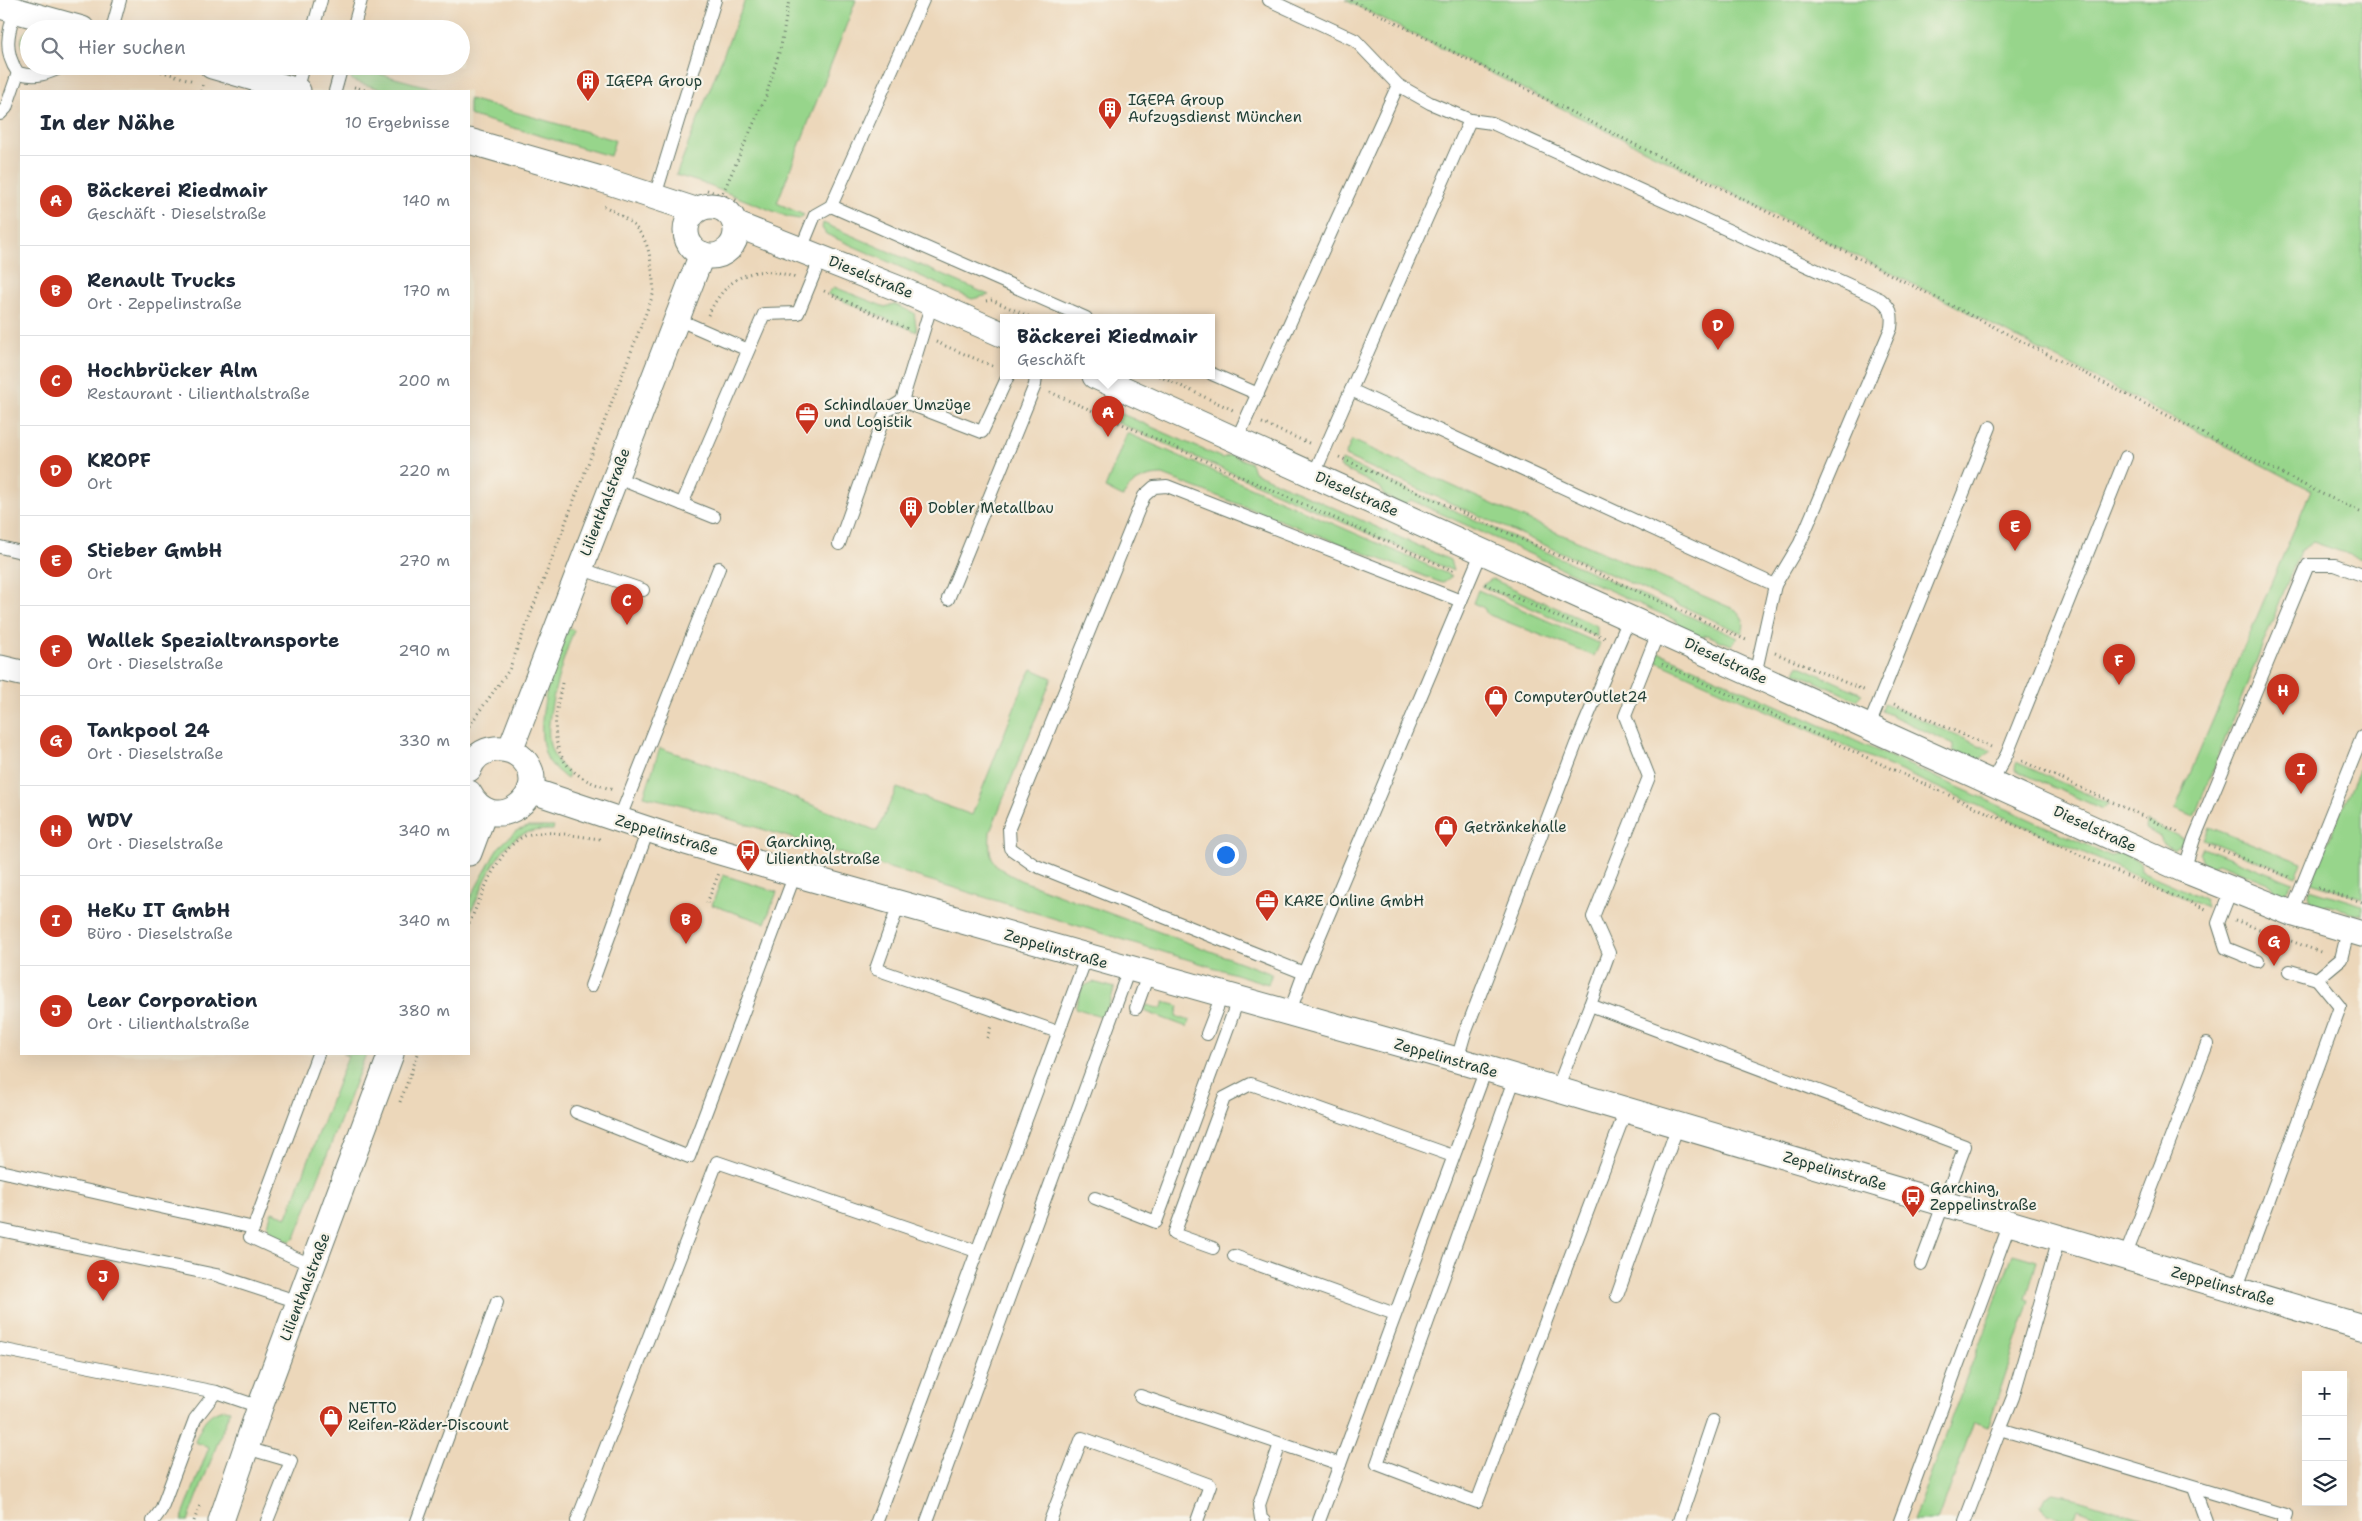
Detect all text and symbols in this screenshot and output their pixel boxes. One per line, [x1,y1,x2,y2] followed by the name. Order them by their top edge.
[20,20,470,75] search box
[38,34,66,62] icon: search
[78,35,186,60] text: Hier suchen
[575,68,601,102] building icon: IGEPA Group
[606,71,702,91] place label: IGEPA Group
[1128,90,1302,127] place label: IGEPA Group Aufzugsdienst München
[1097,96,1123,130] building icon: IGEPA Group Aufzugsdienst München
[40,109,175,137] text: In der Nähe
[345,112,450,133] text: 10 Ergebnisse
[87,178,268,203] text: Bäckerei Riedmair
[50,190,62,211] text: A
[403,190,450,211] text: 140 m
[87,203,267,224] text: Geschäft · Dieselstraße
[826,251,916,303] street label: Dieselstraße
[87,268,236,293] text: Renault Trucks
[51,280,61,301] text: B
[403,280,450,301] text: 170 m
[87,293,242,314] text: Ort · Zeppelinstraße
[1702,309,1734,350] pin: D
[1000,314,1215,379] popup
[1017,324,1198,349] text: Bäckerei Riedmair
[1017,349,1086,370] text: Geschäft
[87,358,258,383] text: Hochbrücker Alm
[51,370,61,391] text: C
[398,370,450,391] text: 200 m
[87,383,310,404] text: Restaurant · Lilienthalstraße
[824,395,971,432] place label: Schindlauer Umzüge und Logistik
[1092,396,1124,437] pin: A
[794,401,820,435] office icon: Schindlauer Umzüge und Logistik
[575,445,635,559] street label: Lilienthalstraße
[87,448,151,473] text: KROPF
[50,460,62,481] text: D
[398,460,450,481] text: 220 m
[1312,467,1402,521] street label: Dieselstraße
[87,473,113,494] text: Ort
[898,495,924,529] building icon: Dobler Metallbau
[928,498,1054,518] place label: Dobler Metallbau
[1999,510,2031,551] pin: E
[87,538,222,563] text: Stieber GmbH
[51,550,61,571] text: E
[399,550,450,571] text: 270 m
[87,563,113,584] text: Ort
[611,584,643,625] pin: C
[87,628,340,653] text: Wallek Spezialtransporte
[1681,633,1771,689] street label: Dieselstraße
[51,640,61,661] text: F
[398,640,450,661] text: 290 m
[2103,644,2135,685] pin: F
[87,653,223,674] text: Ort · Dieselstraße
[2267,674,2299,715] pin: H
[1483,684,1509,718] shop icon: ComputerOutlet24
[1514,687,1647,707] place label: ComputerOutlet24
[87,718,210,743] text: Tankpool 24
[50,730,62,751] text: G
[398,730,450,751] text: 330 m
[87,743,223,764] text: Ort · Dieselstraße
[2285,753,2317,794] pin: I
[2050,801,2140,857] street label: Dieselstraße
[87,808,133,833] text: WDV
[613,810,721,860] street label: Zeppelinstraße
[1433,814,1459,848] shop icon: Getränkehalle
[1464,817,1567,837] place label: Getränkehalle
[50,820,62,841] text: H
[398,820,450,841] text: 340 m
[766,832,880,869] place label: Garching, Lilienthalstraße
[87,833,223,854] text: Ort · Dieselstraße
[735,838,761,872] bus stop icon: Garching, Lilienthalstraße
[1213,842,1239,868] your location
[1254,888,1280,922] office icon: KARE Online GmbH
[1284,891,1424,911] place label: KARE Online GmbH
[87,898,230,923] text: HeKu IT GmbH
[670,903,702,944] pin: B
[52,910,60,931] text: I
[398,910,450,931] text: 340 m
[87,923,233,944] text: Büro · Dieselstraße
[1002,925,1110,973] street label: Zeppelinstraße
[2258,925,2290,966] pin: G
[87,988,257,1013] text: Lear Corporation
[51,1000,61,1021] text: J
[398,1000,450,1021] text: 380 m
[87,1013,250,1034] text: Ort · Lilienthalstraße
[1392,1034,1500,1082] street label: Zeppelinstraße
[1781,1147,1889,1195] street label: Zeppelinstraße
[1930,1178,2037,1215] place label: Garching, Zeppelinstraße
[1900,1184,1926,1218] bus stop icon: Garching, Zeppelinstraße
[275,1230,335,1344] street label: Lilienthalstraße
[87,1260,119,1301] pin: J
[2169,1262,2277,1310] street label: Zeppelinstraße
[2302,1371,2347,1506] map controls
[2302,1371,2347,1416] button: +
[348,1398,509,1435] place label: NETTO Reifen-Räder-Discount
[318,1404,344,1438] shop icon: NETTO Reifen-Räder-Discount
[2302,1416,2347,1461] button: −
[2302,1461,2347,1506] button: layers

